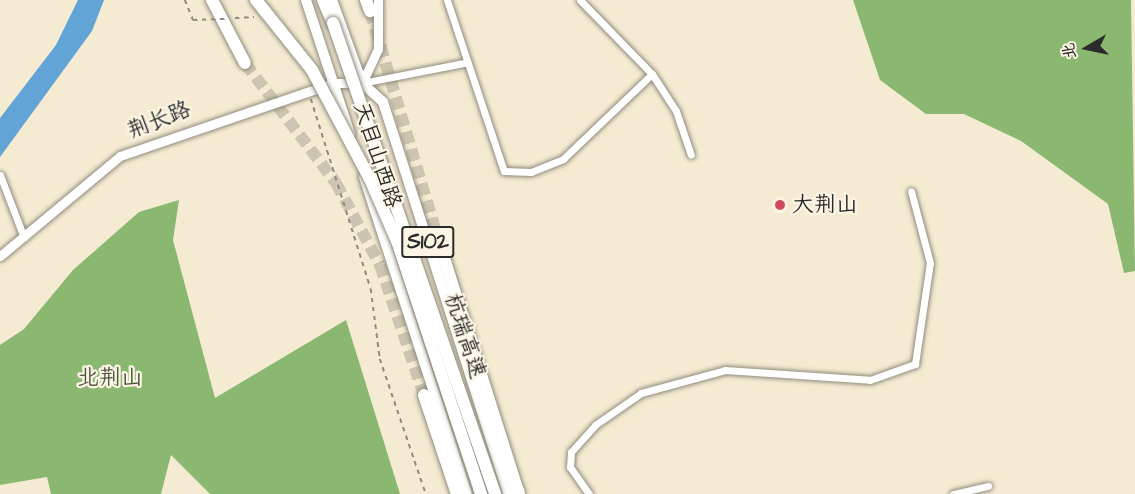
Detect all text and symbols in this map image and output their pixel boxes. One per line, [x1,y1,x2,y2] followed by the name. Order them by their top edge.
[1057,18,1117,78] north arrow
[1057,41,1081,60] text: 北
[123,96,195,144] street label: 荆长路
[347,99,407,211] street label: 天目山西路
[792,192,858,218] place label: 大荆山
[773,198,787,212] marker: 大荆山
[401,224,455,260] road number: S102
[439,290,491,382] street label: 杭瑞高速
[77,365,143,391] park label: 北荆山

